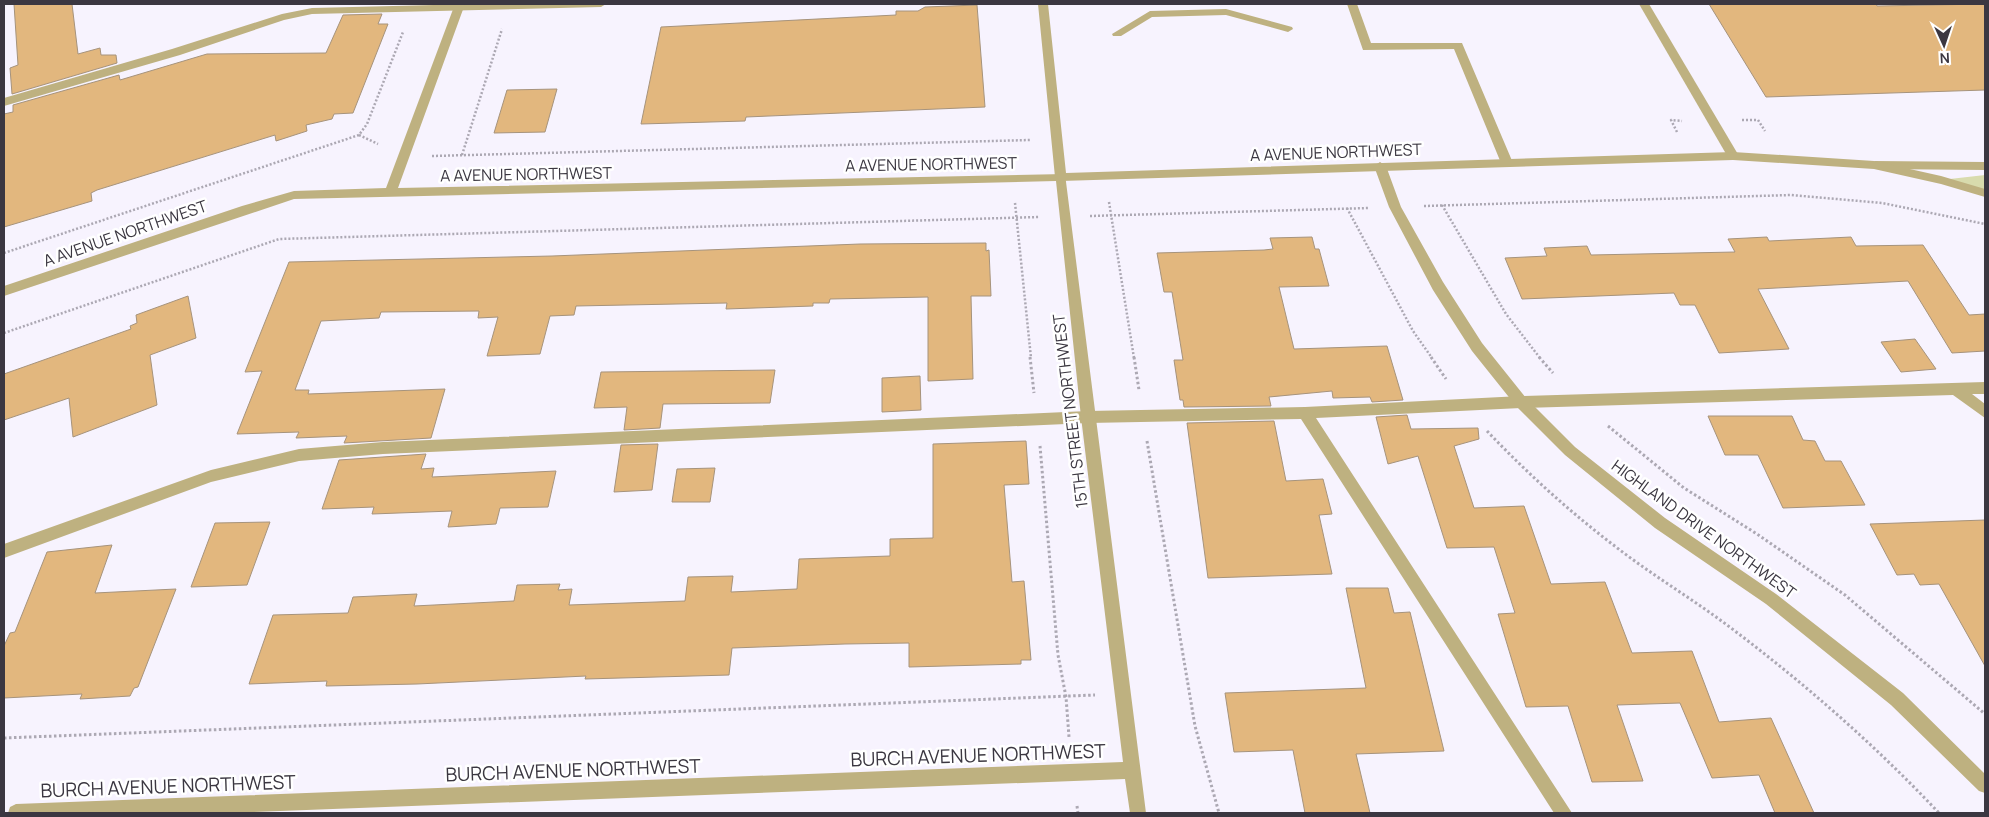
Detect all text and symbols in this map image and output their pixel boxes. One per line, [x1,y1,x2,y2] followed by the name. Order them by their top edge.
[1919,20,1969,70] north arrow
[1939,49,1950,68] text: N
[1250,138,1423,166] street label: A AVENUE NORTHWEST
[845,151,1018,176] street label: A AVENUE NORTHWEST
[440,161,613,186] street label: A AVENUE NORTHWEST
[40,194,210,271] street label: A AVENUE NORTHWEST
[1047,312,1093,509] street label: 15TH STREET NORTHWEST
[1607,455,1801,604] street label: HIGHLAND DRIVE NORTHWEST
[850,738,1107,772] street label: BURCH AVENUE NORTHWEST
[445,753,702,787] street label: BURCH AVENUE NORTHWEST
[40,769,297,803] street label: BURCH AVENUE NORTHWEST

